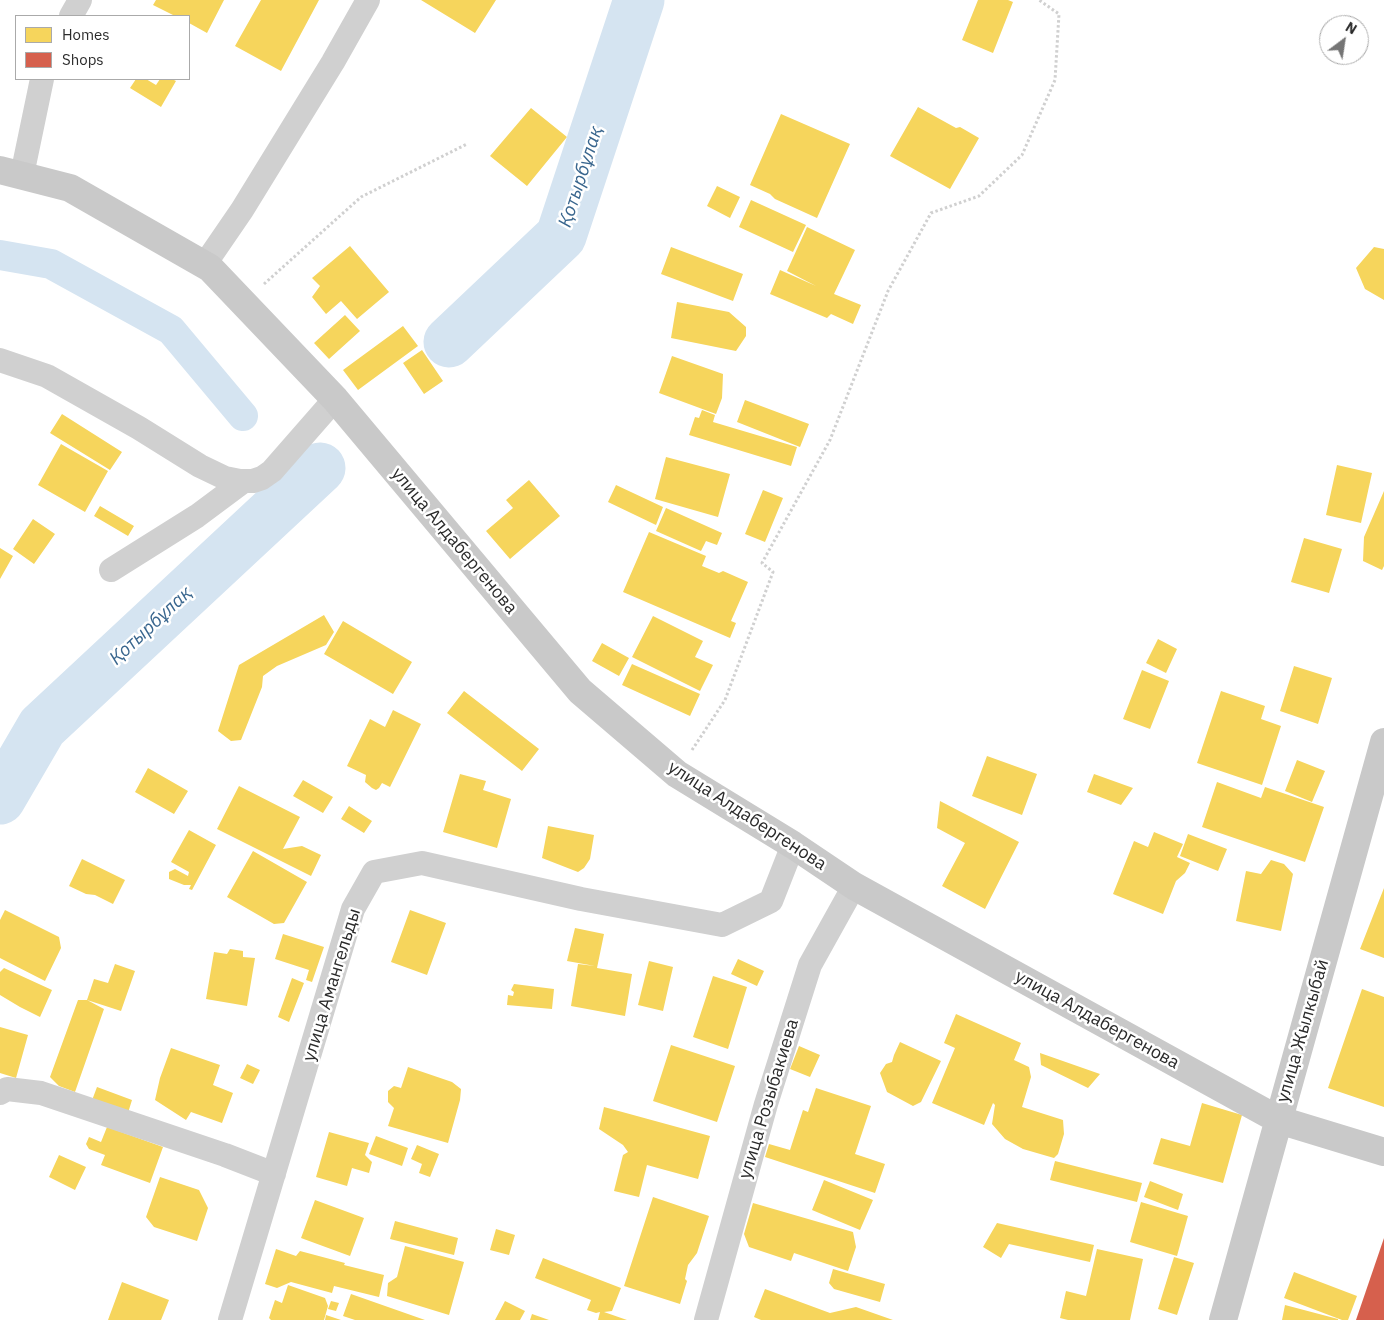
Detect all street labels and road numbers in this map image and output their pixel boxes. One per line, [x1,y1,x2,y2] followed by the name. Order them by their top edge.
[386,463,522,619] street label: улица Алдабергенова
[664,757,830,875] street label: улица Алдабергенова
[298,906,366,1064] street label: улица Амангельды
[1272,957,1334,1105] street label: улица Жылкыбай
[1011,966,1183,1074] street label: улица Алдабергенова
[734,1016,804,1182] street label: улица Розыбакиева

